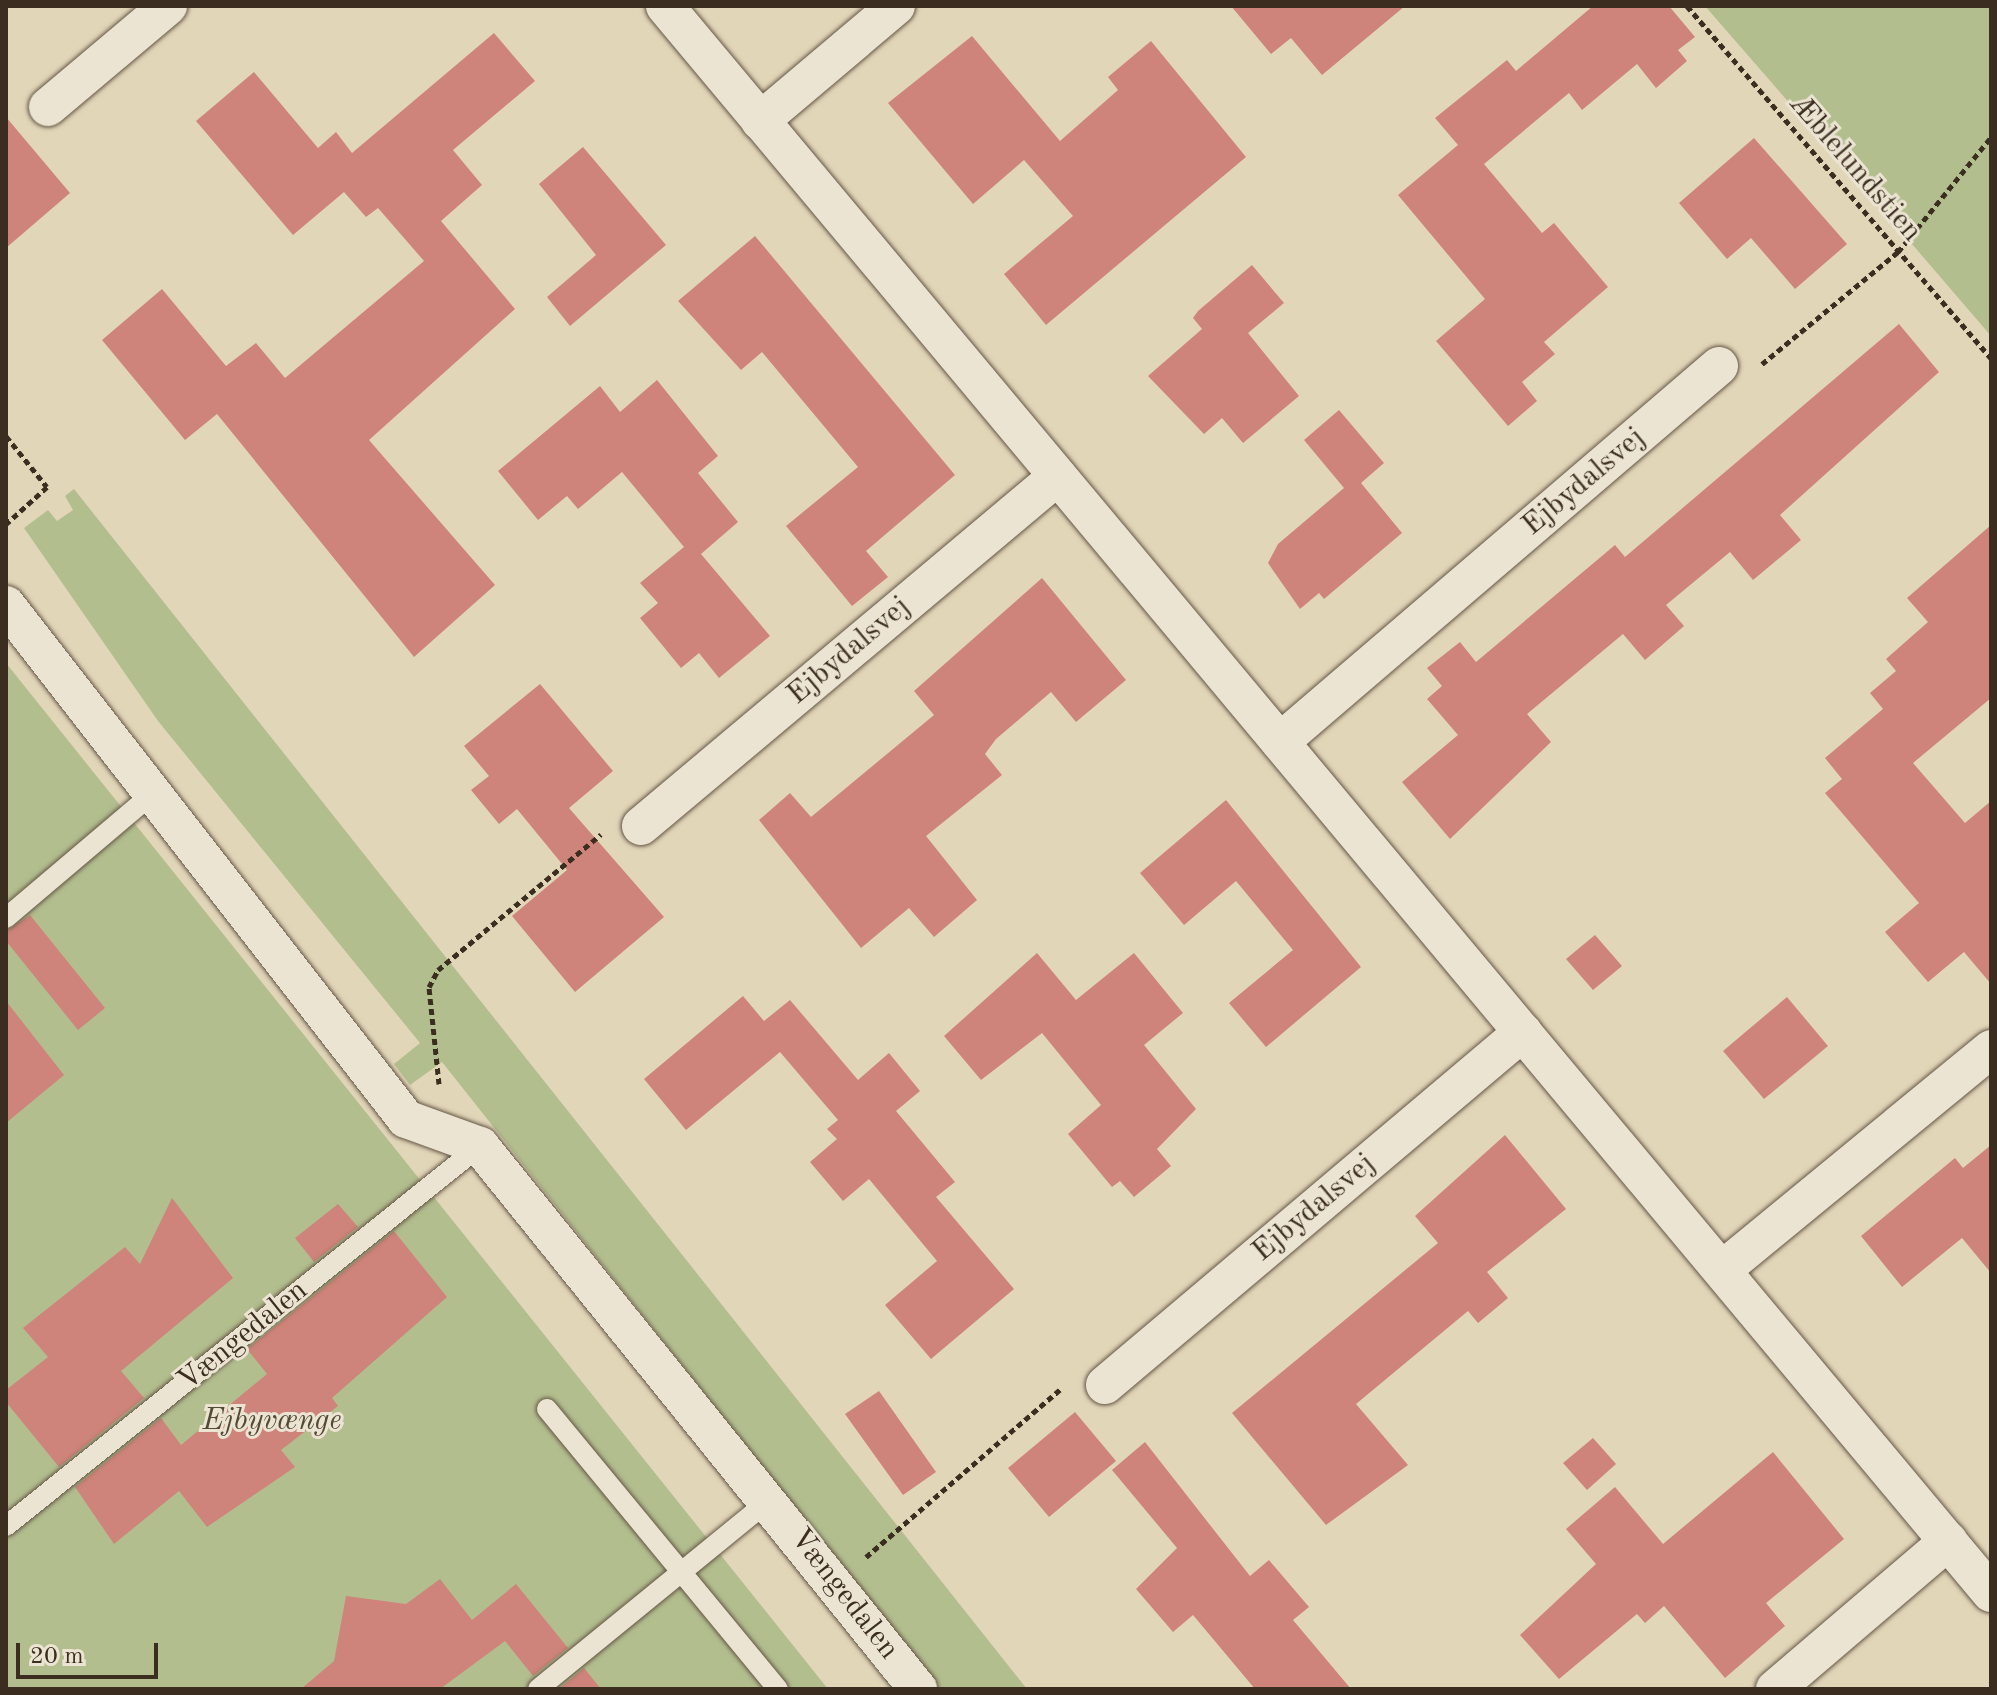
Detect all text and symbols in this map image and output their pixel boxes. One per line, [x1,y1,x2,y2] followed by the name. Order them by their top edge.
[1781,86,1929,250] street label: Æblelundstien
[1515,420,1653,544] street label: Ejbydalsvej
[780,589,918,713] street label: Ejbydalsvej
[1245,1146,1383,1270] street label: Ejbydalsvej
[171,1273,315,1399] street label: Vængedalen
[202,1403,342,1439] park label: Ejbyvænge
[782,1521,906,1667] street label: Vængedalen
[20,1627,162,1677] scale bar
[30,1645,84,1669] text: 20 m

